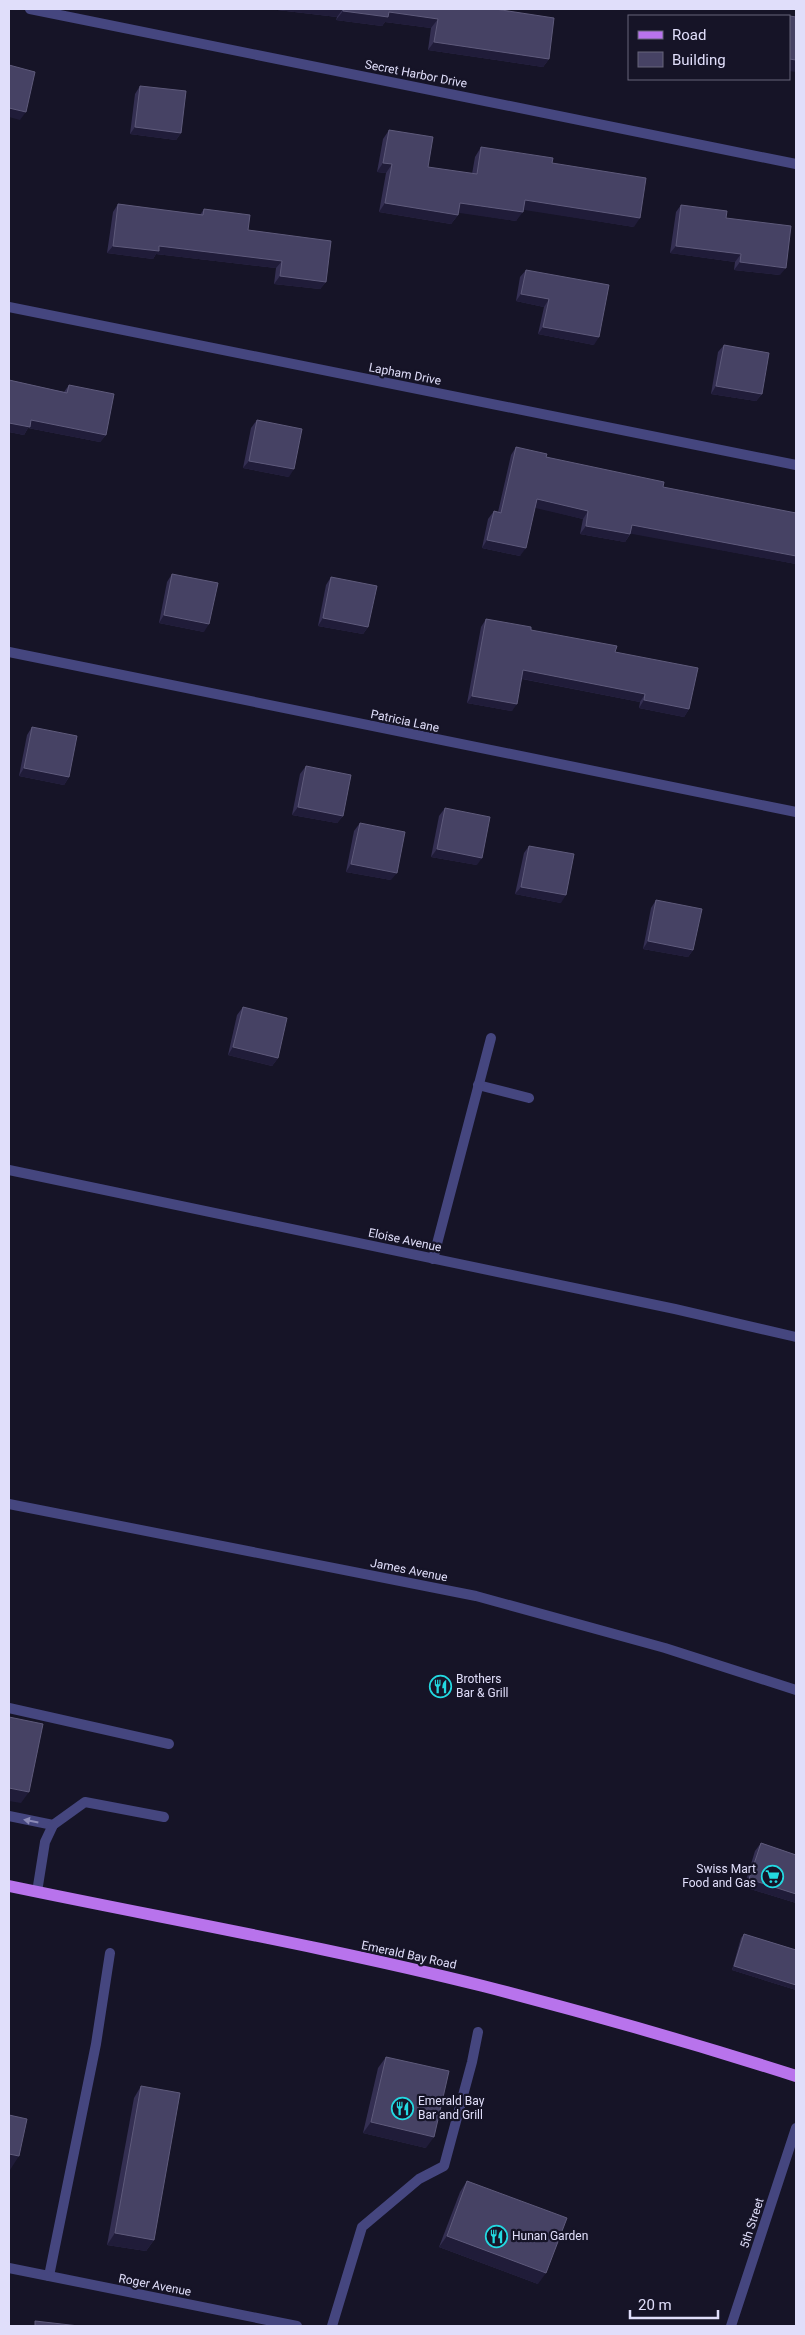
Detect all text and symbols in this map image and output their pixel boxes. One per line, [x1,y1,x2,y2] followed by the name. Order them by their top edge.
[628,15,790,80] legend
[672,26,706,44] text: Road
[672,51,726,69] text: Building
[364,57,468,91] street label: Secret Harbor Drive
[368,360,442,388] street label: Lapham Drive
[369,707,441,735] street label: Patricia Lane
[367,1225,443,1255] street label: Eloise Avenue
[369,1556,449,1584] street label: James Avenue
[456,1672,508,1700] place label: Brothers Bar & Grill
[428,1674,452,1698] restaurant icon: Brothers Bar & Grill
[23,1817,39,1825] one-way arrow
[682,1862,756,1890] place label: Swiss Mart Food and Gas
[760,1864,784,1888] supermarket icon: Swiss Mart Food and Gas
[360,1938,458,1972] street label: Emerald Bay Road
[418,2094,485,2122] place label: Emerald Bay Bar and Grill
[390,2096,414,2120] restaurant icon: Emerald Bay Bar and Grill
[737,2196,767,2250] street label: 5th Street
[484,2224,508,2248] restaurant icon: Hunan Garden
[512,2229,588,2243] place label: Hunan Garden
[118,2271,192,2299] street label: Roger Avenue
[630,2288,718,2320] scale bar
[638,2296,672,2314] text: 20 m

